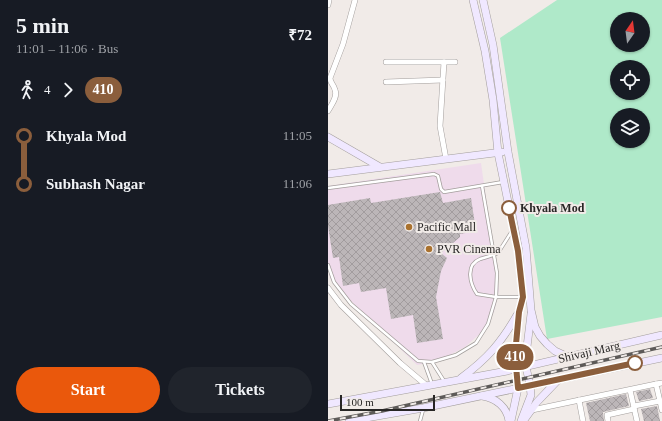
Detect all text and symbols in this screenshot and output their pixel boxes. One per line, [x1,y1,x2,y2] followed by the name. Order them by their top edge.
[610,12,650,52] north arrow
[610,12,650,148] map controls
[16,13,69,38] text: 5 min
[288,27,312,43] text: ₹72
[16,41,118,56] text: 11:01 – 11:06 · Bus
[610,60,650,100] button: locate
[16,79,38,101] icon: walk
[57,79,79,101] icon: forward
[44,82,51,97] text: 4
[93,82,114,97] text: 410
[610,108,650,148] button: layers
[46,128,126,144] text: Khyala Mod
[283,128,312,143] text: 11:05
[46,176,145,192] text: Subhash Nagar
[283,176,312,191] text: 11:06
[501,200,517,216] marker: Khyala Mod
[520,201,585,215] place label: Khyala Mod
[417,220,477,234] place label: Pacific Mall
[404,222,414,232] marker: Pacific Mall
[437,242,501,256] place label: PVR Cinema
[424,244,434,254] marker: PVR Cinema
[557,338,621,366] street label: Shivaji Marg
[492,344,538,370] line badge: 410
[505,349,526,364] text: 410
[627,355,643,371] unlabelled marker
[16,367,160,413] button: Start
[168,367,312,413] button: Tickets
[340,393,435,412] scale bar
[346,396,374,408] text: 100 m

